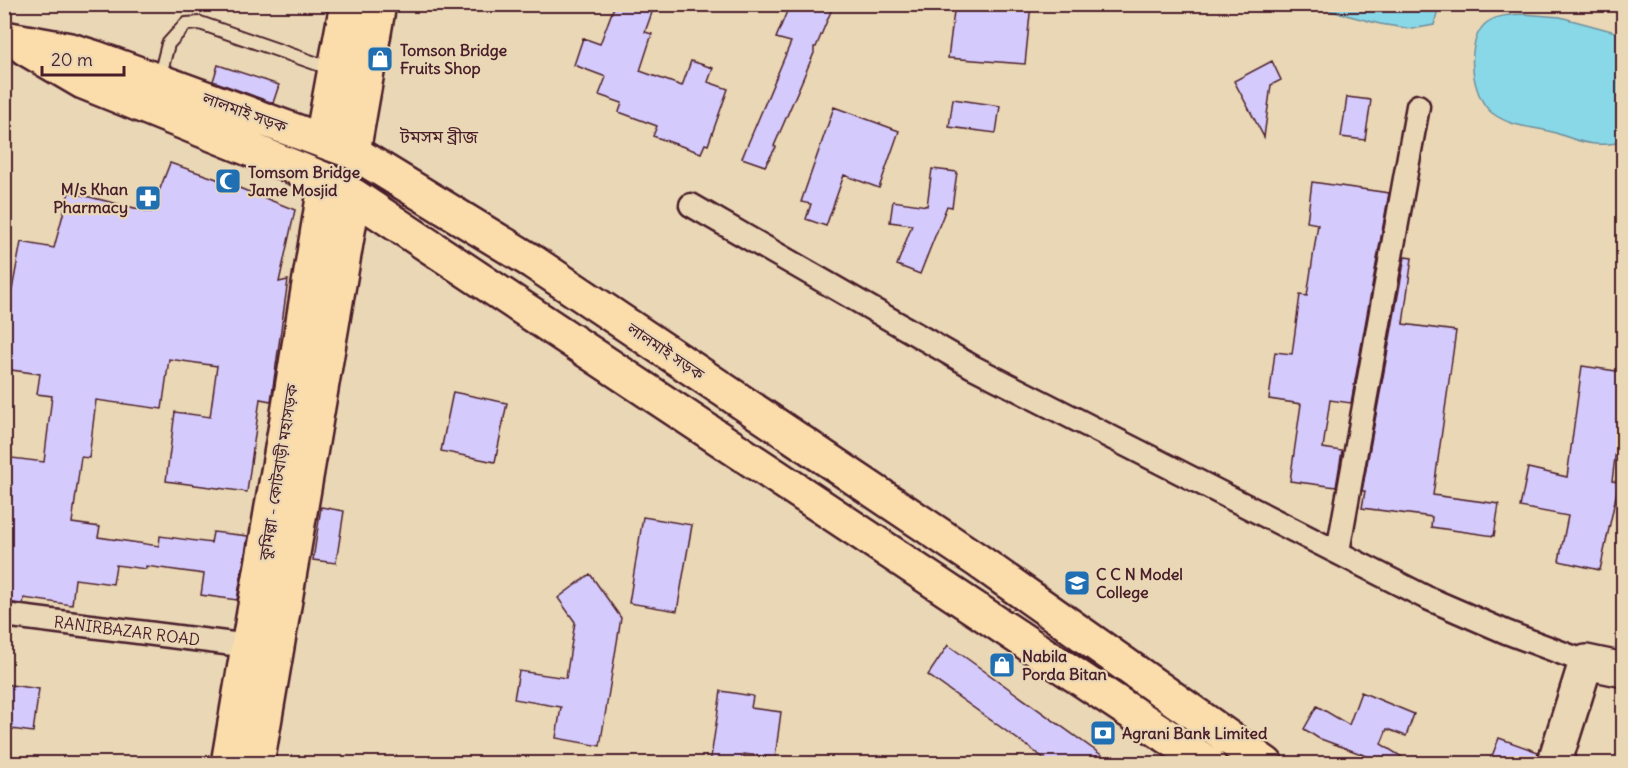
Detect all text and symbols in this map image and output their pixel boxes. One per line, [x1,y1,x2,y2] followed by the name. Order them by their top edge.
[42,39,124,77] scale bar
[400,40,508,79] place label: Tomson Bridge Fruits Shop
[365,44,395,74] shop icon: Tomson Bridge Fruits Shop
[51,48,93,71] text: 20 m
[199,87,291,137] street label: লালমাই সড়ক
[399,125,479,148] district label: টমসম ব্রীজ
[248,162,360,200] place label: Tomsom Bridge Jame Mosjid
[213,166,243,196] mosque icon: Tomsom Bridge Jame Mosjid
[53,179,128,218] place label: M/s Khan Pharmacy
[133,183,163,213] pharmacy icon: M/s Khan Pharmacy
[623,317,709,385] street label: লালমাই সড়ক
[254,381,302,563] street label: কুমিল্লা - কোটবাড়ী মহাসড়ক
[1096,564,1183,603] place label: C C N Model College
[1062,568,1092,598] school or university icon: C C N Model College
[53,611,201,650] street label: RANIRBAZAR ROAD
[1022,646,1107,684] place label: Nabila Porda Bitan
[987,650,1017,680] shop icon: Nabila Porda Bitan
[1088,718,1118,748] bank icon: Agrani Bank Limited
[1122,723,1268,744] place label: Agrani Bank Limited

